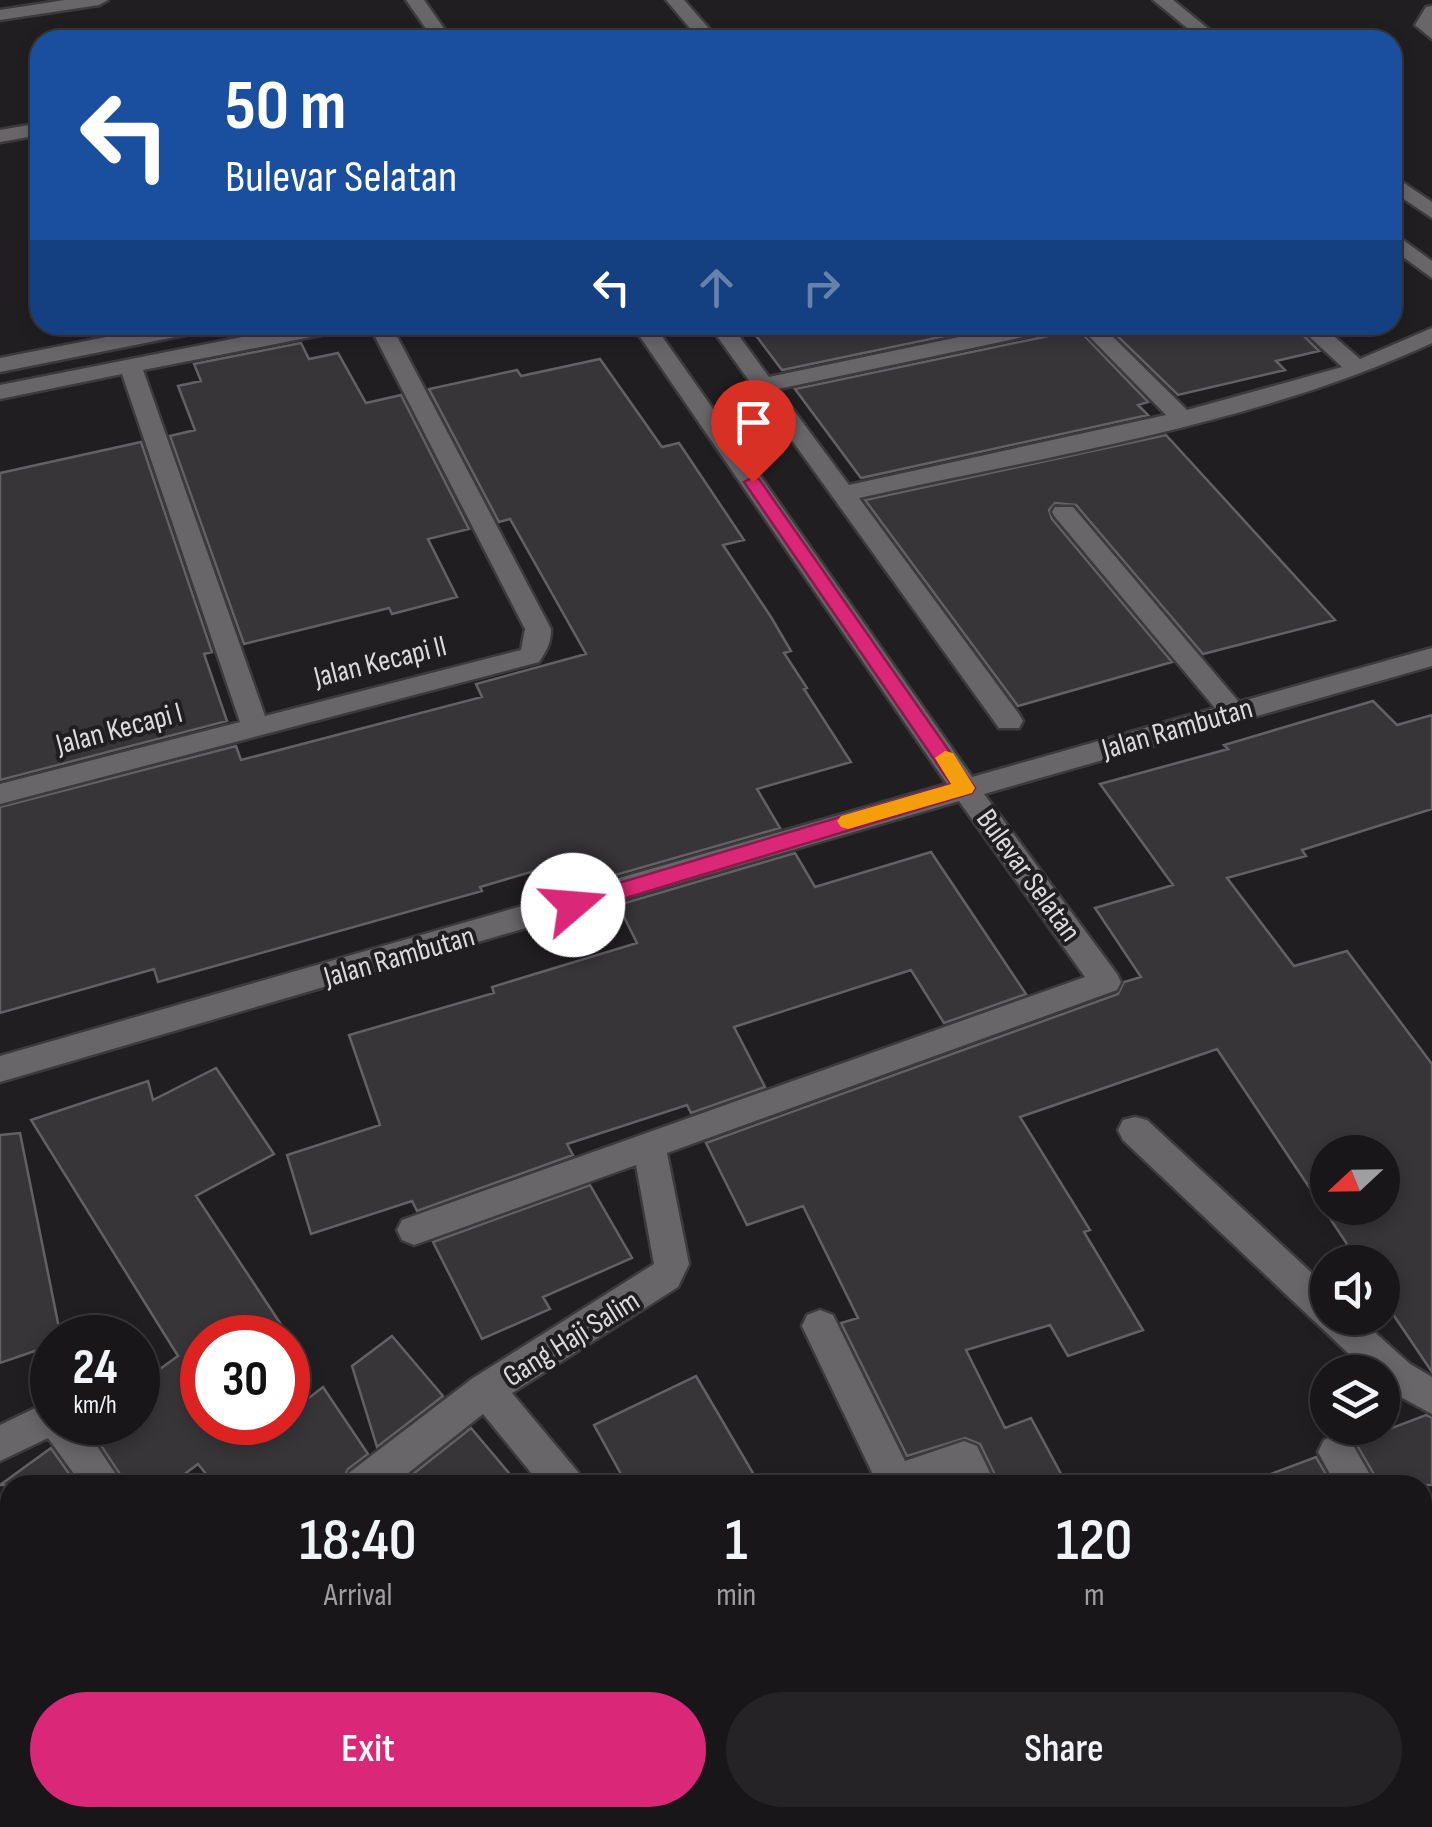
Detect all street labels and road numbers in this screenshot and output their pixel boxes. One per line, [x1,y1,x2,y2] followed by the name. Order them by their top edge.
[309,628,450,696] street label: Jalan Kecapi II
[1097,690,1257,768] street label: Jalan Rambutan
[51,695,186,763] street label: Jalan Kecapi I
[968,802,1088,949] street label: Bulevar Selatan
[319,918,479,996] street label: Jalan Rambutan
[497,1283,646,1395] street label: Gang Haji Salim

